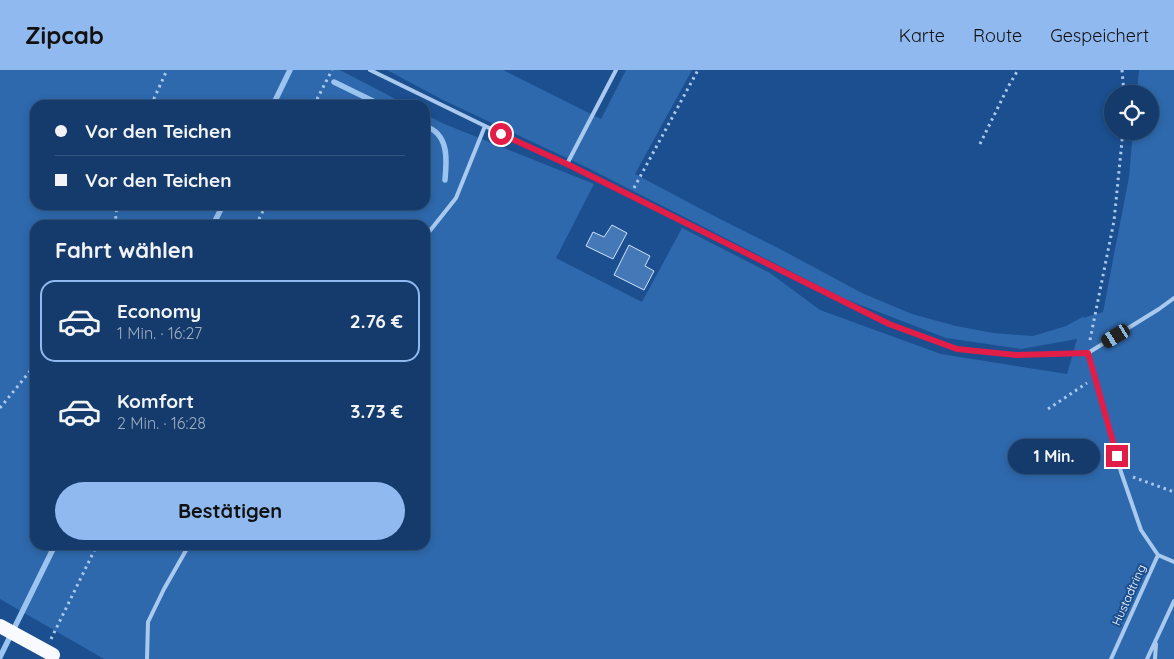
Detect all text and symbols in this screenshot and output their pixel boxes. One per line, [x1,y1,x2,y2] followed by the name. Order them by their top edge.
[25,20,104,50] text: Zipcab
[899,24,945,47] text: Karte
[973,24,1022,47] text: Route
[1050,24,1149,47] text: Gespeichert
[1104,85,1159,140] map controls
[1104,85,1159,140] button: locate
[85,119,232,143] text: Vor den Teichen
[490,123,512,145] route start
[85,168,232,192] text: Vor den Teichen
[55,236,194,264] text: Fahrt wählen
[57,299,102,344] icon: car
[117,299,201,323] text: Economy
[350,309,403,333] text: 2.76 €
[1099,322,1132,350] car
[117,323,202,343] text: 1 Min. · 16:27
[57,389,102,434] icon: car
[117,389,194,413] text: Komfort
[350,399,403,423] text: 3.73 €
[117,413,206,433] text: 2 Min. · 16:28
[1007,438,1100,474] callout: 1 Min.
[1106,445,1128,467] route end
[1033,446,1075,466] text: 1 Min.
[55,482,405,540] button: Bestätigen
[1108,562,1149,628] street label: Hustadtring

